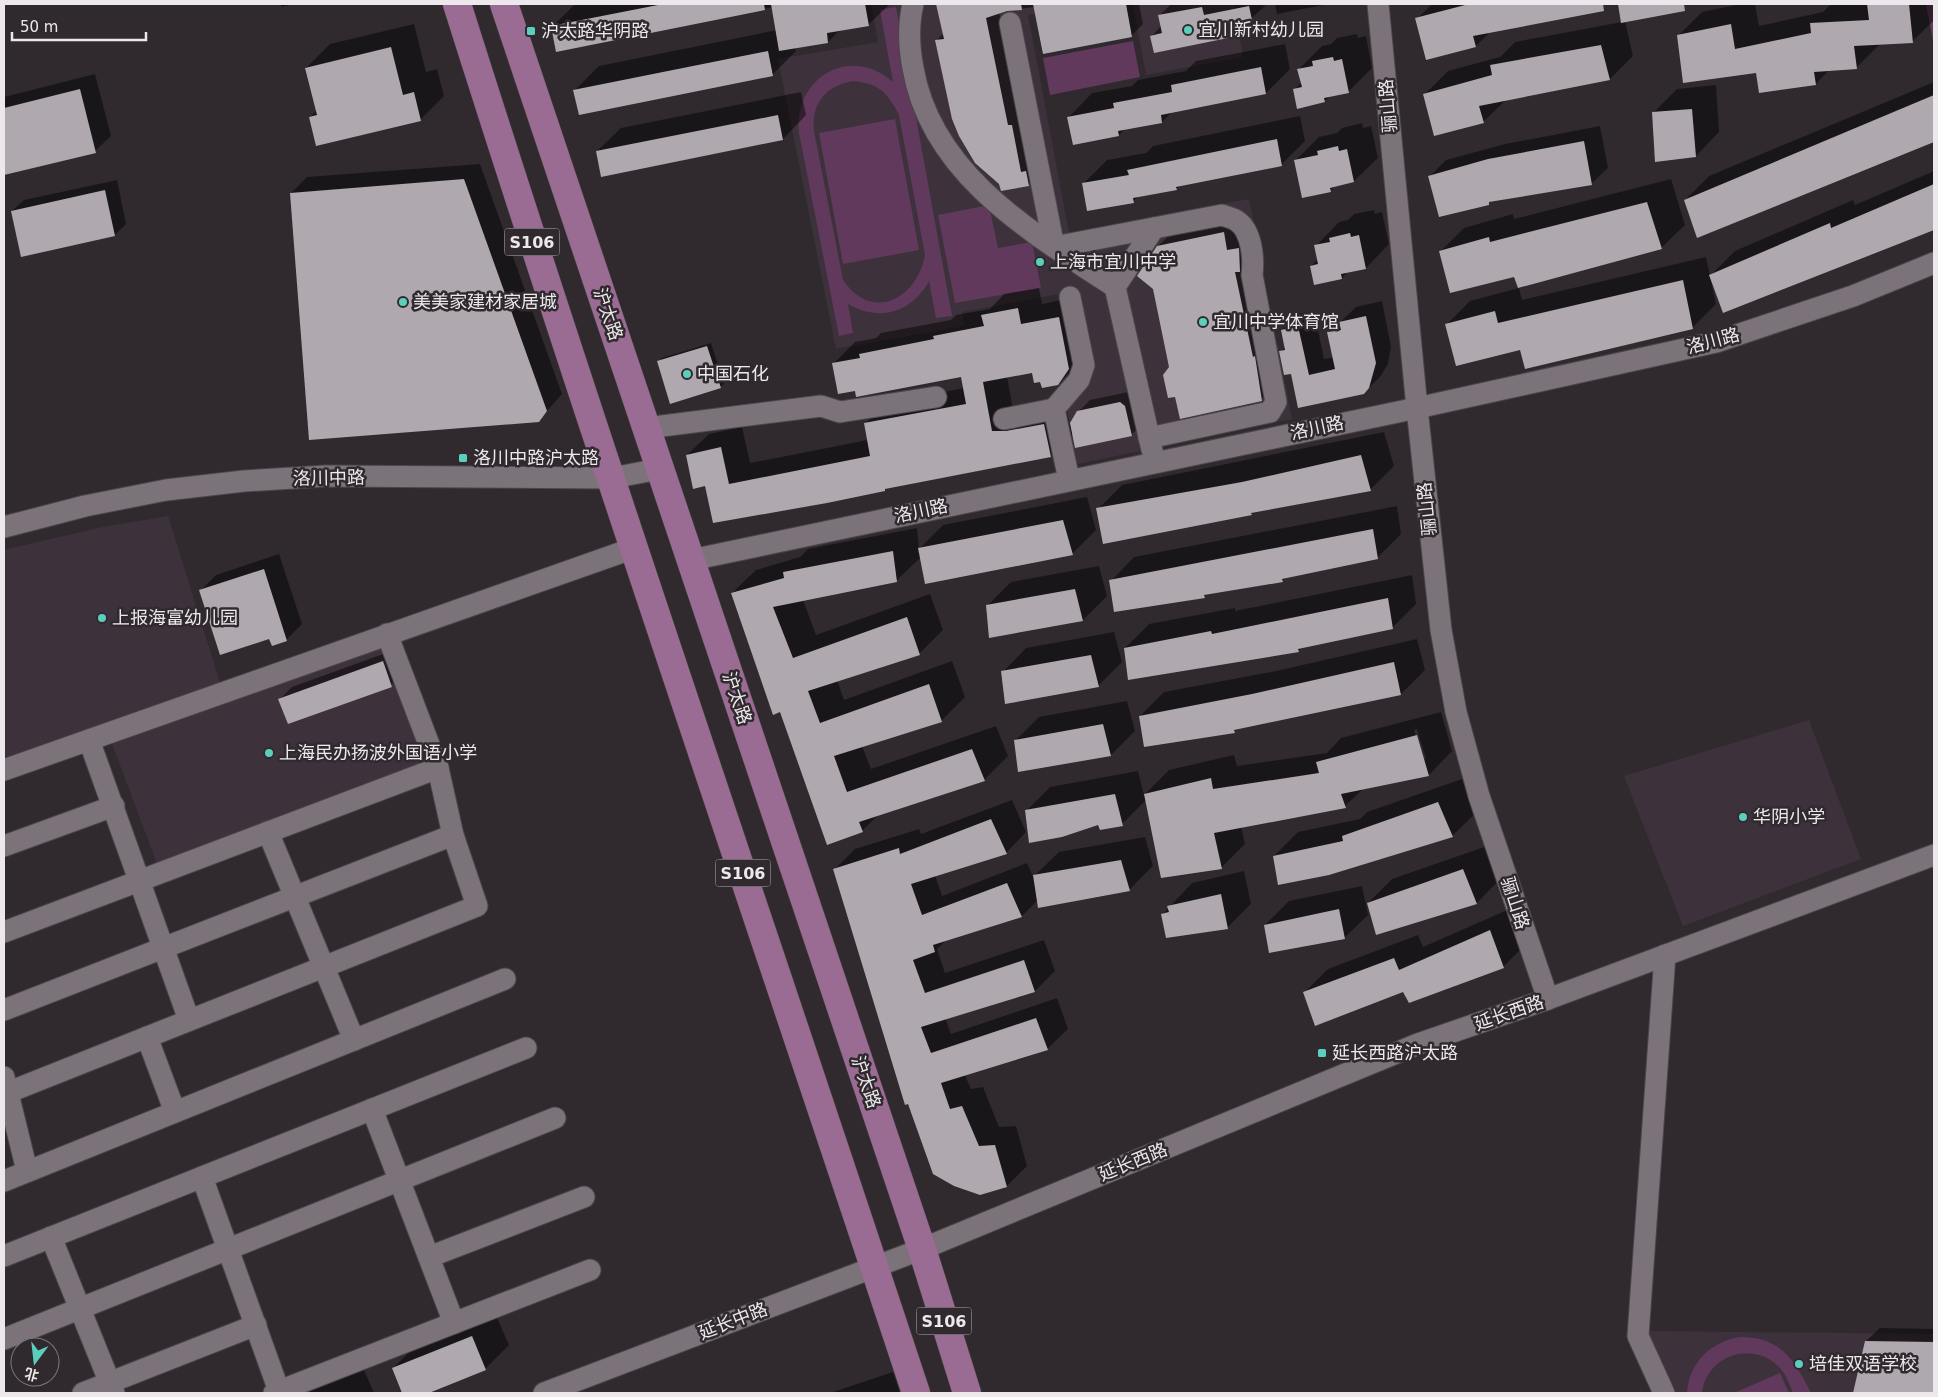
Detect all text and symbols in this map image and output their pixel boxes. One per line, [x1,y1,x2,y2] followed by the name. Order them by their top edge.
[12,10,146,42] scale bar
[20,18,58,36] text: 50 m
[1198,19,1324,40] place label: 宜川新村幼儿园
[541,20,649,41] place label: 沪太路华阴路
[1182,24,1194,36] marker: 宜川新村幼儿园
[525,25,537,37] marker: 沪太路华阴路
[1375,78,1400,134] street label: 骊山路
[504,228,560,256] road number: S106
[1050,251,1176,272] place label: 上海市宜川中学
[1034,256,1046,268] marker: 上海市宜川中学
[590,285,627,343] street label: 沪太路
[413,291,557,312] place label: 美美家建材家居城
[397,296,409,308] marker: 美美家建材家居城
[1213,311,1339,332] place label: 宜川中学体育馆
[1197,316,1209,328] marker: 宜川中学体育馆
[1684,323,1742,358] street label: 洛川路
[697,363,769,384] place label: 中国石化
[681,368,693,380] marker: 中国石化
[1288,412,1345,443] street label: 洛川路
[473,447,599,468] place label: 洛川中路沪太路
[457,452,469,464] marker: 洛川中路沪太路
[293,466,365,489] street label: 洛川中路
[1413,481,1440,537] street label: 骊山路
[892,495,949,526] street label: 洛川路
[112,607,238,628] place label: 上报海富幼儿园
[96,612,108,624] marker: 上报海富幼儿园
[719,669,756,727] street label: 沪太路
[279,742,477,763] place label: 上海民办扬波外国语小学
[263,747,275,759] marker: 上海民办扬波外国语小学
[1753,806,1825,827] place label: 华阴小学
[1737,811,1749,823] marker: 华阴小学
[716,860,770,886] road number: S106
[1497,874,1534,932] street label: 骊山路
[1471,991,1546,1034] street label: 延长西路
[1332,1042,1458,1063] place label: 延长西路沪太路
[1316,1047,1328,1059] marker: 延长西路沪太路
[848,1053,885,1111] street label: 沪太路
[1096,1138,1170,1185] street label: 延长西路
[695,1298,770,1343] street label: 延长中路
[916,1308,972,1334] road number: S106
[10,1337,60,1387] north arrow
[1809,1353,1917,1374] place label: 培佳双语学校
[1793,1358,1805,1370] marker: 培佳双语学校
[23,1365,40,1384] text: 北

